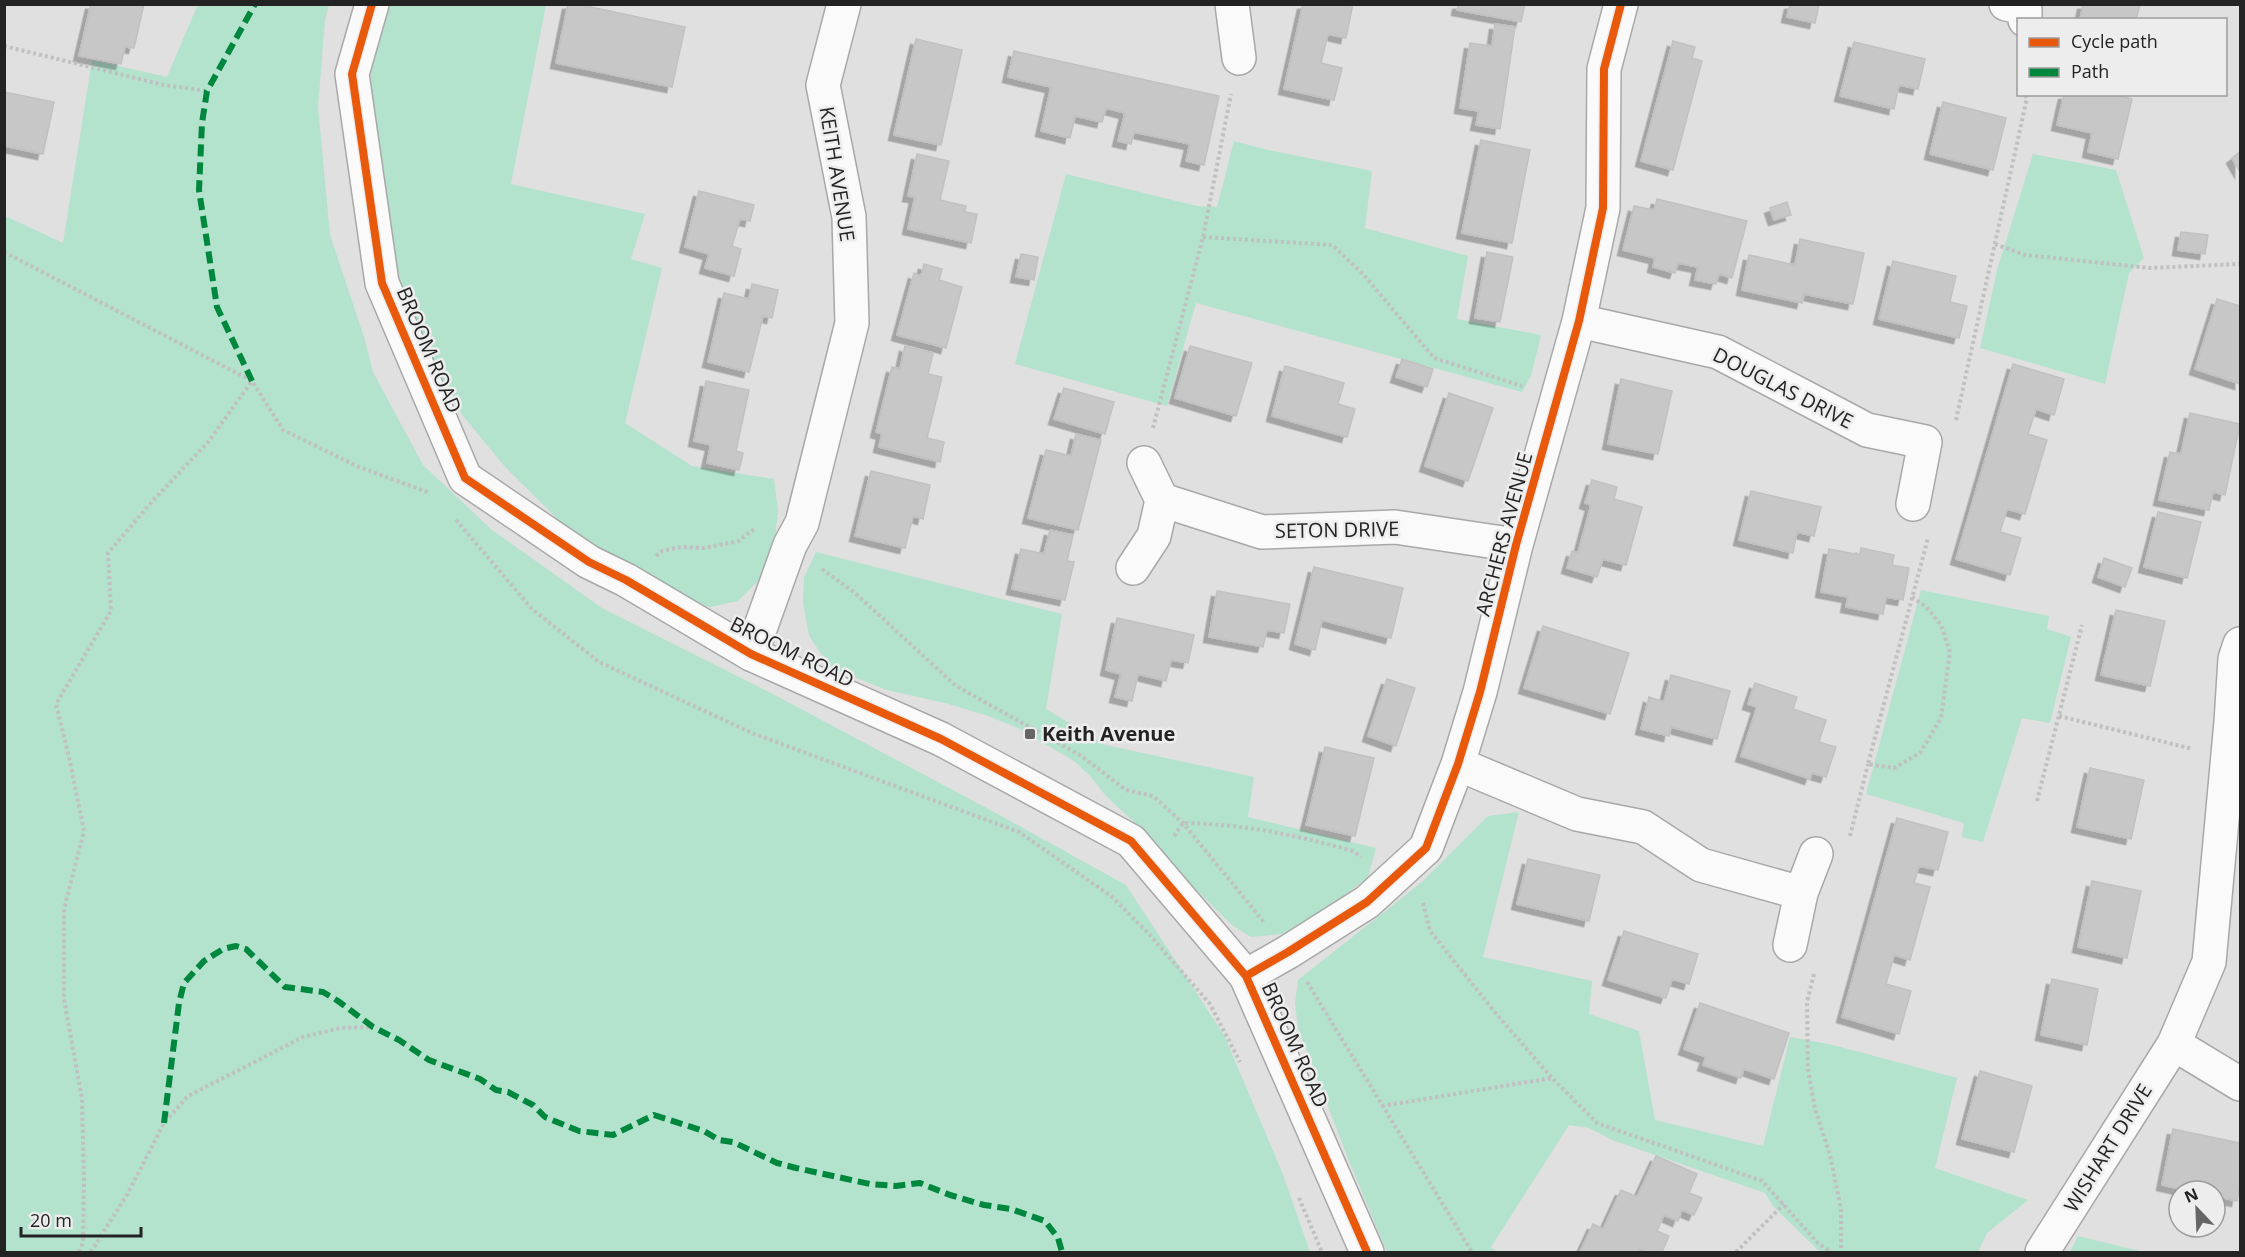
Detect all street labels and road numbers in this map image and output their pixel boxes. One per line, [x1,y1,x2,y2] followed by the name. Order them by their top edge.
[813,104,861,243] street label: KEITH AVENUE
[391,283,468,417] street label: BROOM ROAD
[1709,341,1858,435] street label: DOUGLAS DRIVE
[1469,449,1538,619] street label: ARCHERS AVENUE
[1275,515,1399,544] street label: SETON DRIVE
[726,610,859,693] street label: BROOM ROAD
[1256,978,1335,1112] street label: BROOM ROAD
[2057,1078,2158,1217] street label: WISHART DRIVE

